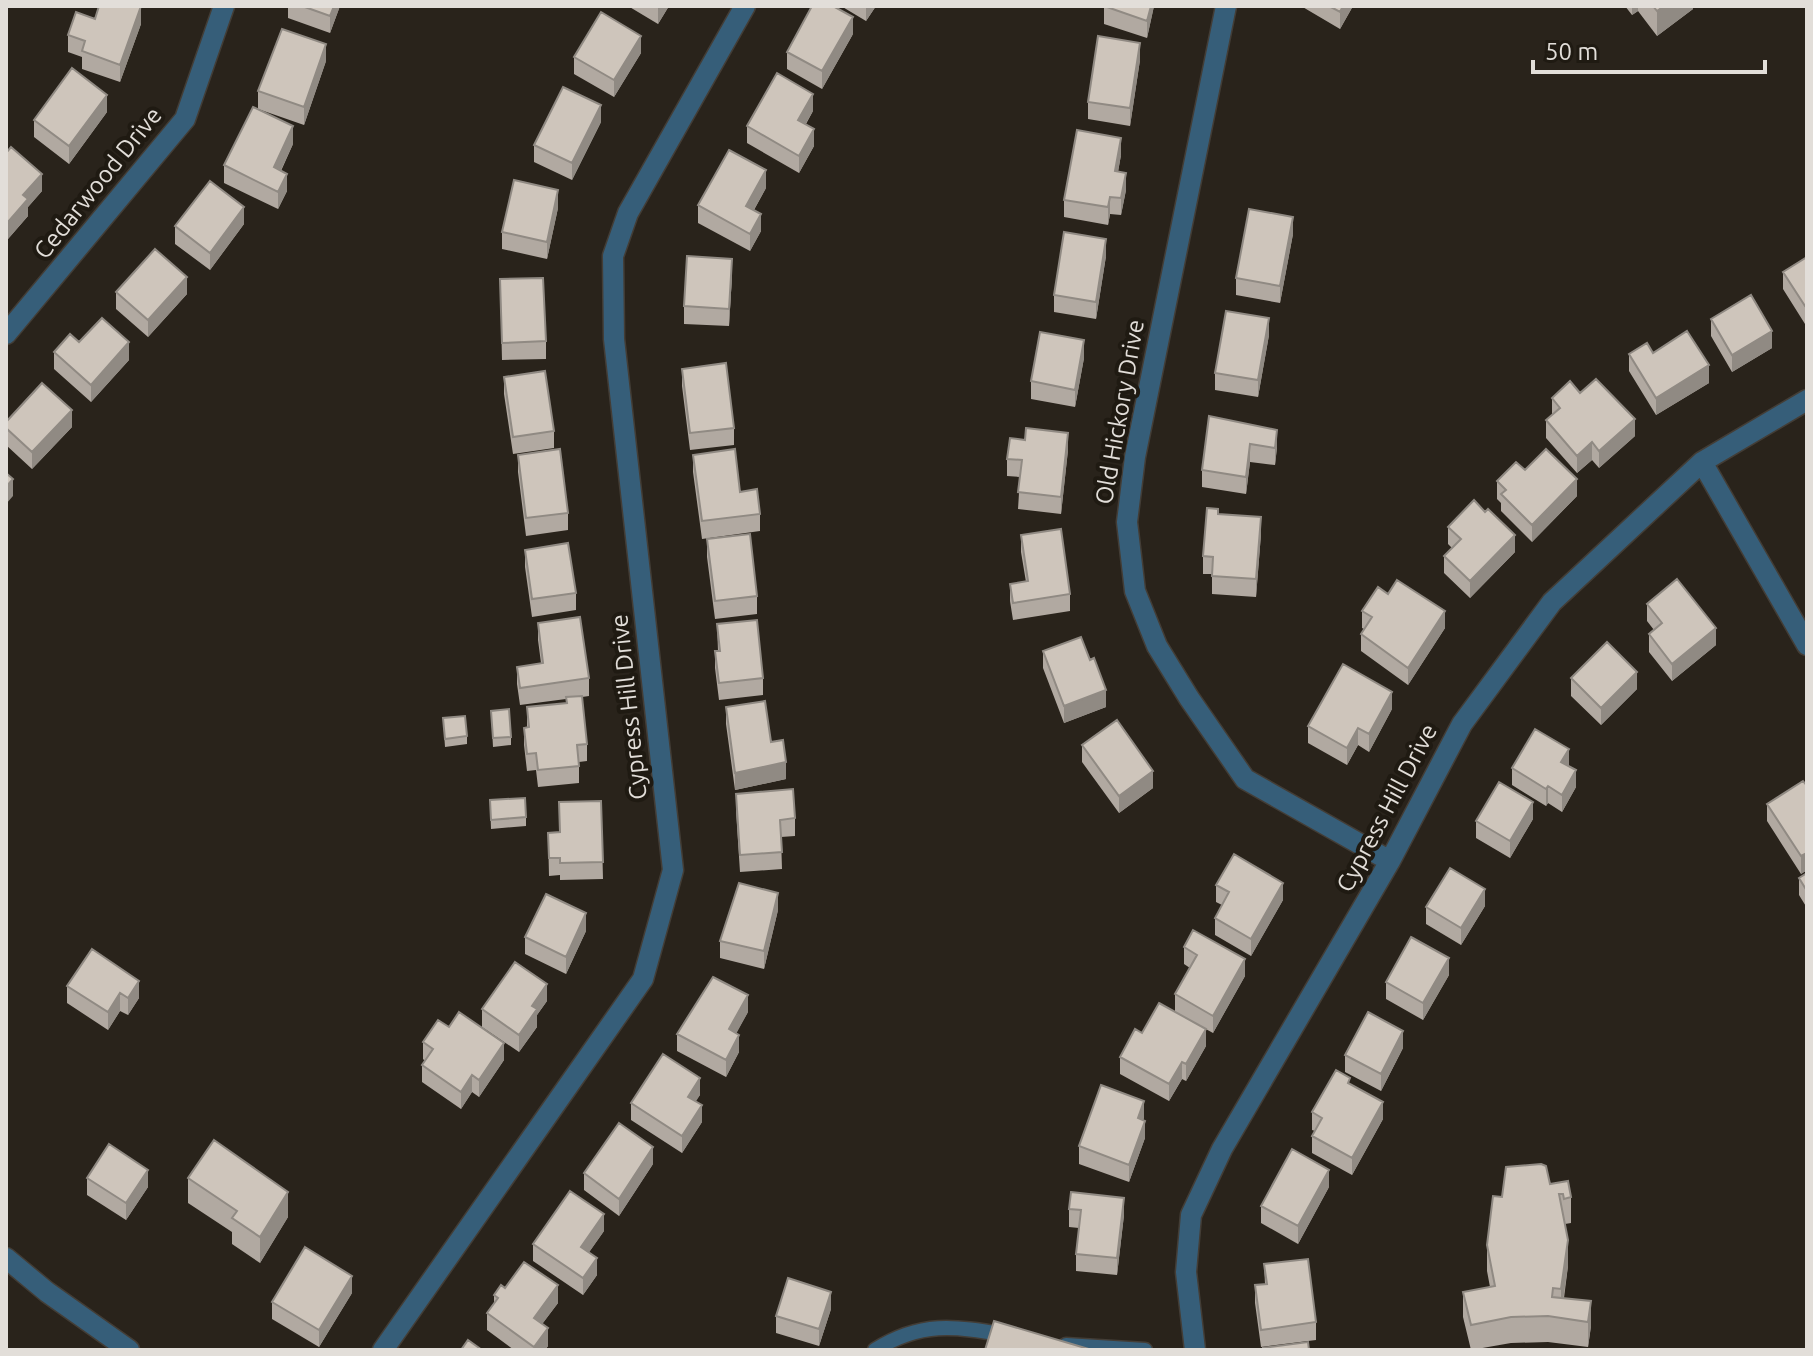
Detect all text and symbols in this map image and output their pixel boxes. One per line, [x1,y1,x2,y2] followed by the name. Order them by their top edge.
[1533,24,1765,74] scale bar
[1545,38,1598,65] text: 50 m
[28,102,167,264] street label: Cedarwood Drive
[1090,317,1149,506] street label: Old Hickory Drive
[605,613,652,801] street label: Cypress Hill Drive
[1331,719,1442,896] street label: Cypress Hill Drive

